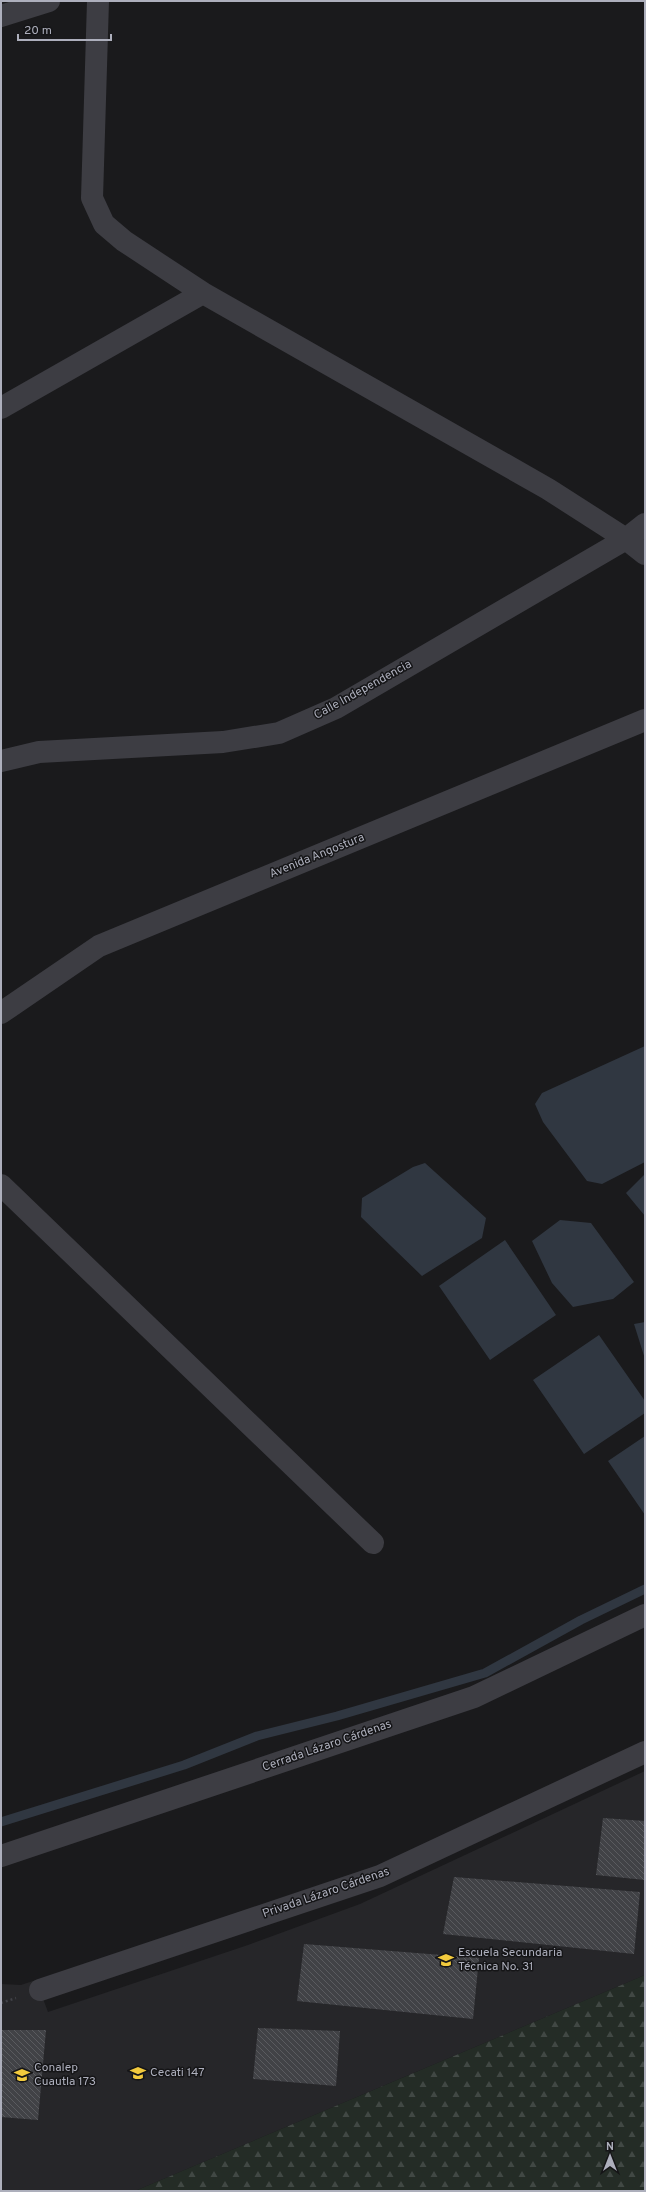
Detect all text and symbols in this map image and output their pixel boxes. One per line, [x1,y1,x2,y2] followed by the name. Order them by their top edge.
[18,16,111,42] scale bar
[24,23,52,39] text: 20 m
[311,656,415,724] street label: Calle Independencia
[267,830,367,882] street label: Avenida Angostura
[260,1716,394,1776] street label: Cerrada Lázaro Cárdenas
[260,1864,392,1922] street label: Privada Lázaro Cárdenas
[458,1945,562,1975] place label: Escuela Secundaria Técnica No. 31
[437,1951,455,1969] school or university icon: Escuela Secundaria Técnica No. 31
[34,2060,96,2090] place label: Conalep Cuautla 173
[129,2064,147,2082] school or university icon: Cecati 147
[150,2065,205,2081] place label: Cecati 147
[13,2066,31,2084] school or university icon: Conalep Cuautla 173
[590,2136,630,2176] north arrow
[606,2140,614,2154] text: N

